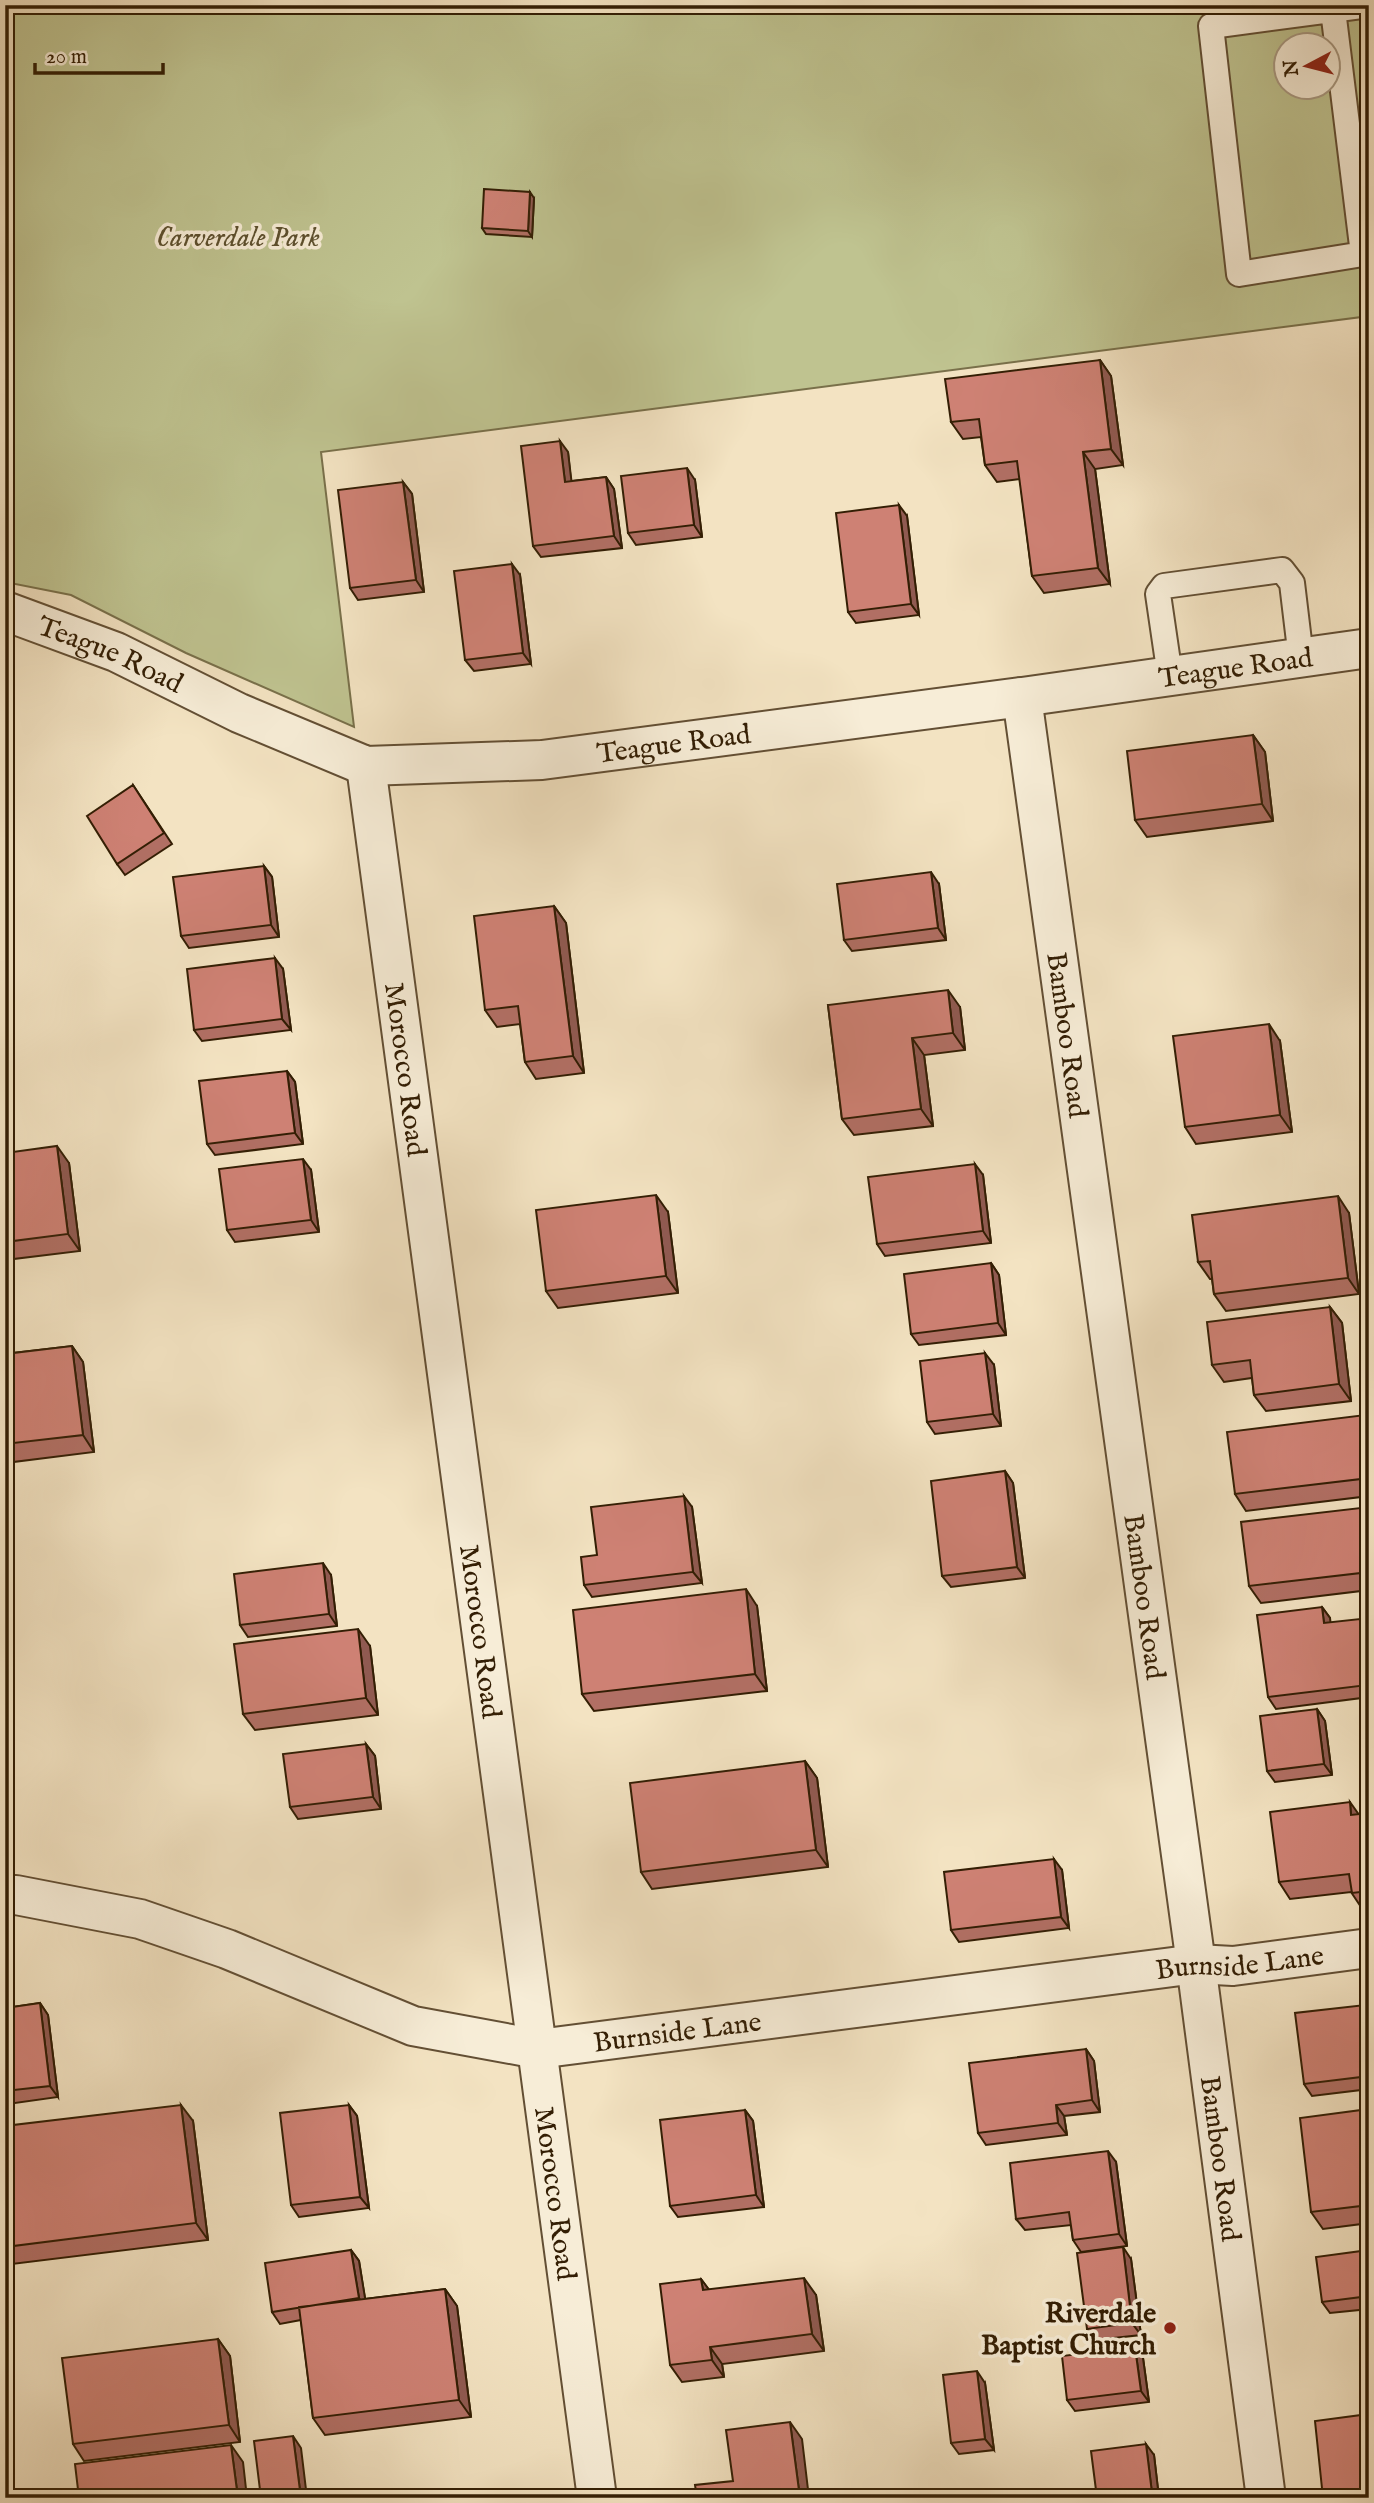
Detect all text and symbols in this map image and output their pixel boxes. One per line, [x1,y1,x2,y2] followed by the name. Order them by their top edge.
[35,32,163,76] scale bar
[1272,32,1342,102] north arrow
[46,44,87,71] text: 20 m
[1279,58,1305,78] text: N
[156,221,320,256] park label: Carverdale Park
[32,610,188,702] street label: Teague Road
[1157,641,1315,698] street label: Teague Road
[595,718,753,773] street label: Teague Road
[1037,950,1095,1120] street label: Bamboo Road
[375,981,433,1159] street label: Morocco Road
[1114,1512,1172,1682] street label: Bamboo Road
[450,1543,508,1721] street label: Morocco Road
[1154,1939,1326,1989] street label: Burnside Lane
[591,2005,764,2062] street label: Burnside Lane
[1191,2074,1247,2244] street label: Bamboo Road
[525,2105,583,2283] street label: Morocco Road
[981,2297,1157,2364] place label: Riverdale Baptist Church
[1162,2320,1178,2336] marker: Riverdale Baptist Church

